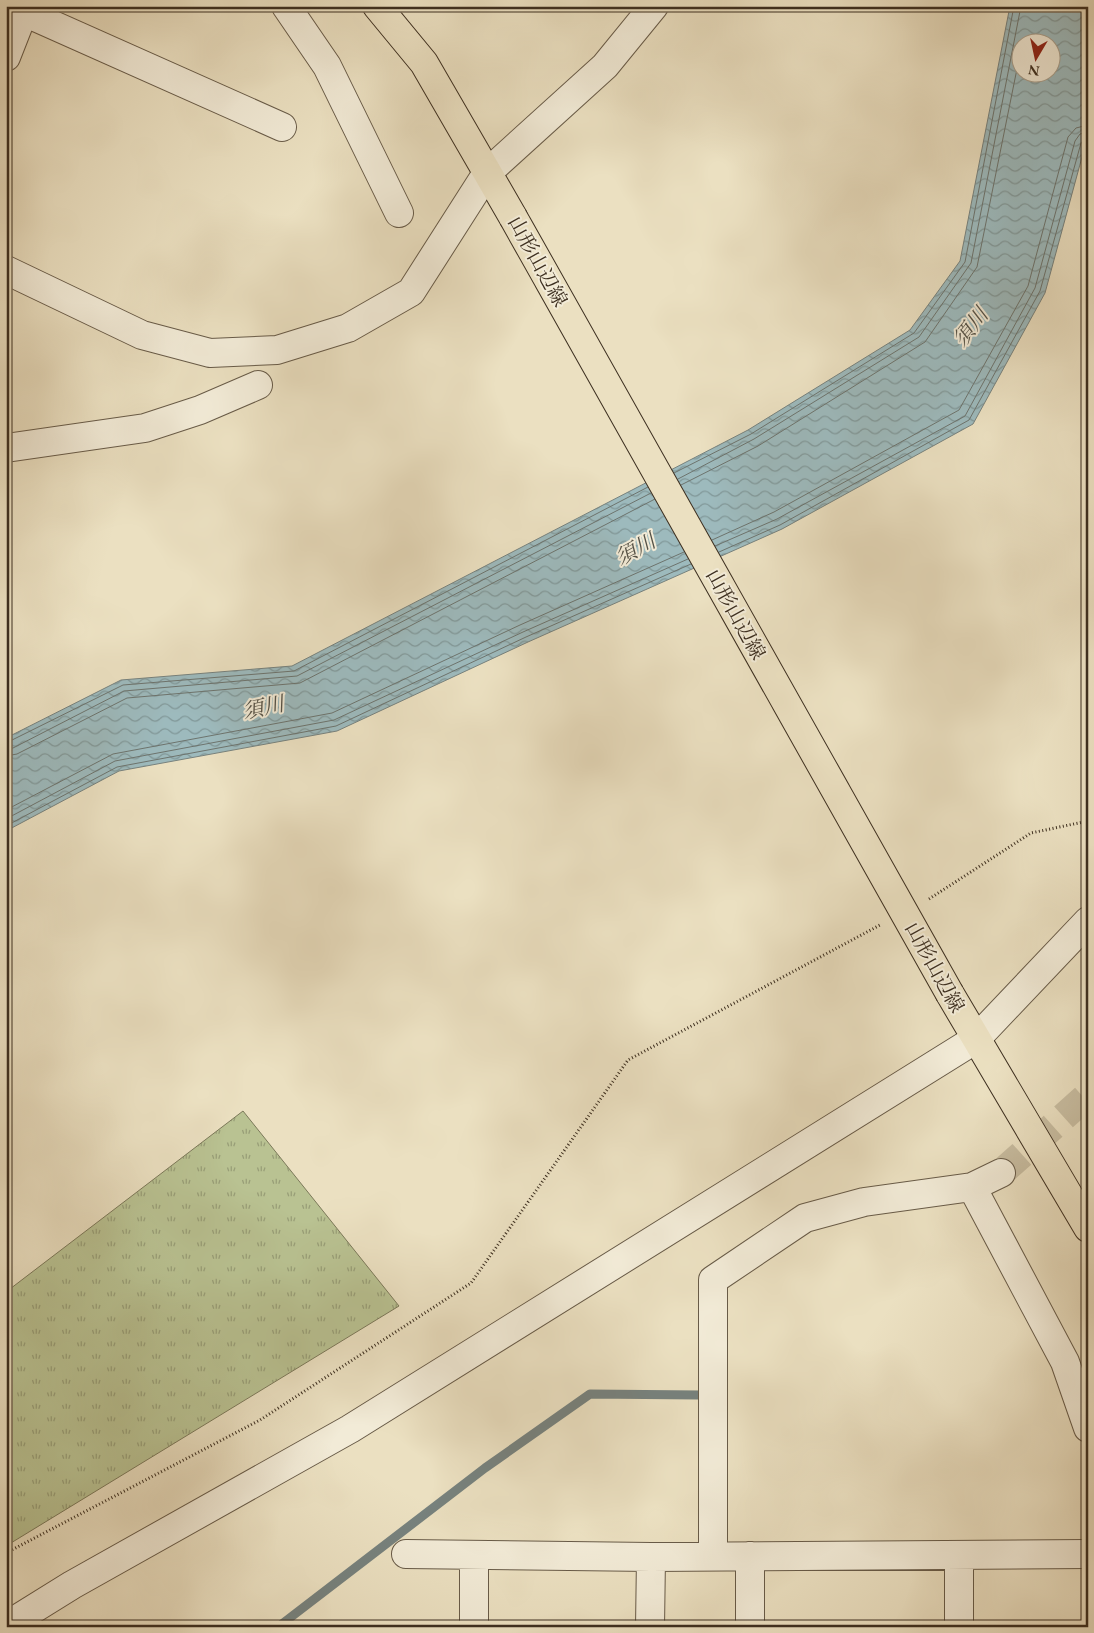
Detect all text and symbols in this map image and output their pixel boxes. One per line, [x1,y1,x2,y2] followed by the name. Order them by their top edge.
[1012,32,1062,82] north arrow
[1026,61,1041,81] text: N
[502,211,574,311] street label: 山形山辺線
[946,301,995,352] water label: 須川
[610,526,662,571] water label: 須川
[700,564,772,664] street label: 山形山辺線
[240,689,288,725] water label: 須川
[899,917,971,1017] street label: 山形山辺線

